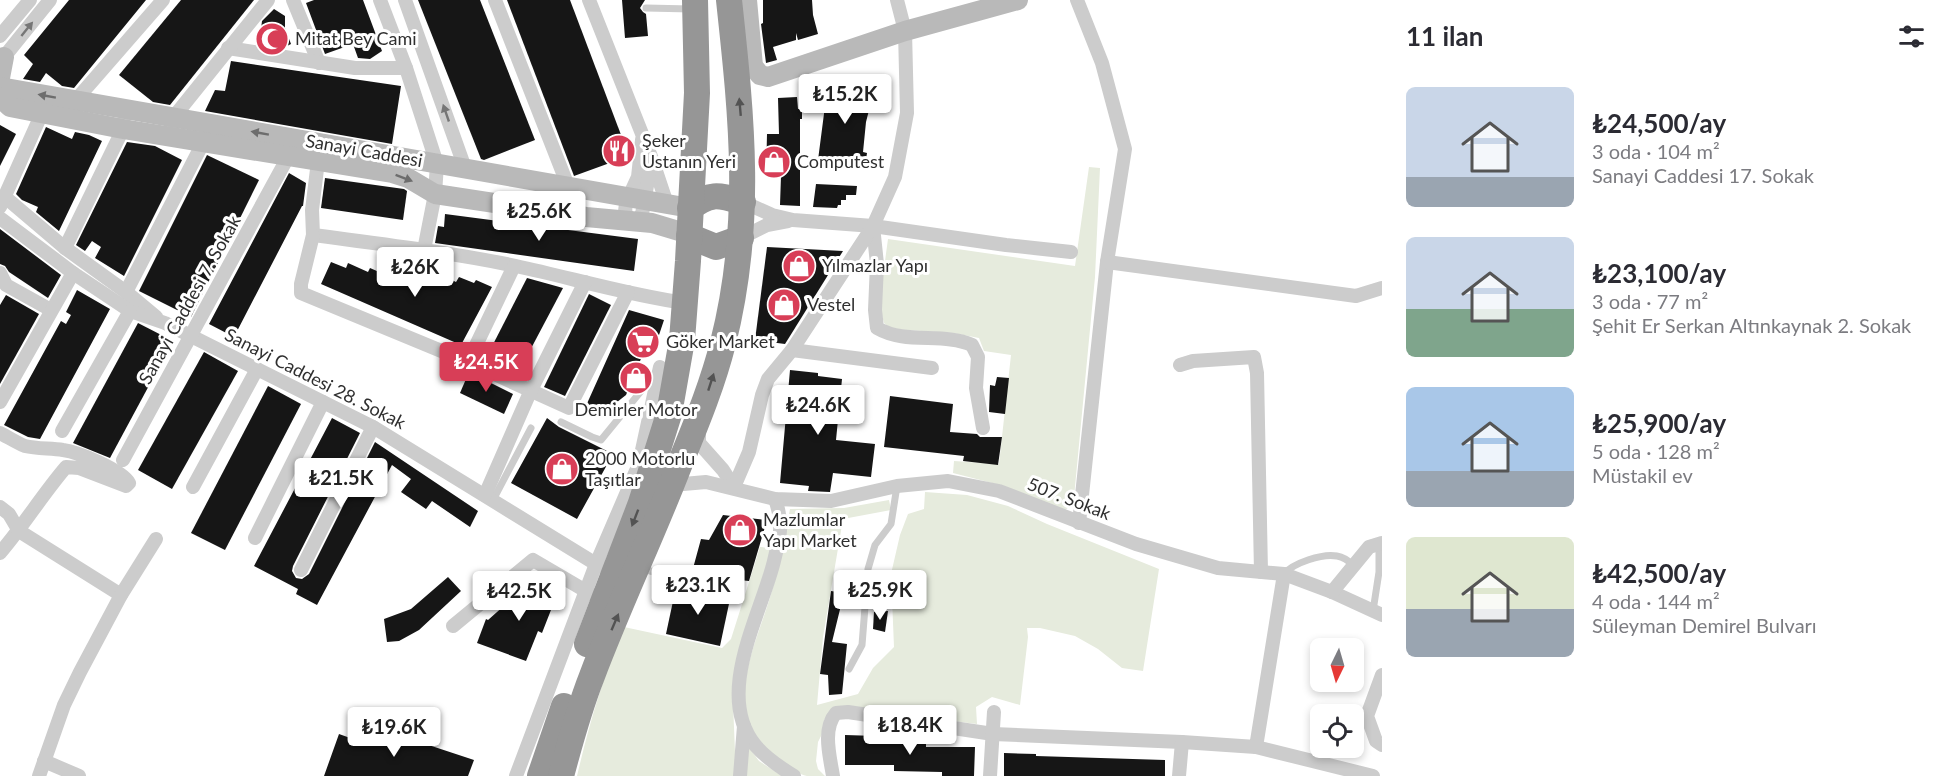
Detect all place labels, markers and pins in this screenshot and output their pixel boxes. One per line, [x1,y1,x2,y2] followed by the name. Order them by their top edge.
[254,21,290,57] mosque icon: Mitat Bey Cami
[295,27,417,49] place label: Mitat Bey Cami
[796,74,894,125] pin: ₺15.2K
[642,129,736,172] place label: Şeker Ustanın Yeri
[601,133,637,169] restaurant icon: Şeker Ustanın Yeri
[756,144,792,180] shop icon: Computest
[797,150,885,172] place label: Computest
[490,191,588,242] pin: ₺25.6K
[379,247,451,298] pin: ₺26K
[781,248,817,284] shop icon: Yılmazlar Yapı
[822,254,928,276] place label: Yılmazlar Yapı
[766,287,802,323] shop icon: Vestel
[807,293,855,315] place label: Vestel
[625,324,661,360] supermarket icon: Göker Market
[666,330,775,352] place label: Göker Market
[437,342,535,393] pin: ₺24.5K
[618,360,654,396] shop icon: Demirler Motor
[769,385,867,436] pin: ₺24.6K
[575,398,698,420] place label: Demirler Motor
[585,447,695,490] place label: 2000 Motorlu Taşıtlar
[544,451,580,487] shop icon: 2000 Motorlu Taşıtlar
[292,458,390,509] pin: ₺21.5K
[763,508,857,551] place label: Mazlumlar Yapı Market
[722,512,758,548] shop icon: Mazlumlar Yapı Market
[649,565,747,616] pin: ₺23.1K
[831,570,929,621] pin: ₺25.9K
[470,571,568,622] pin: ₺42.5K
[861,705,959,756] pin: ₺18.4K
[345,707,443,758] pin: ₺19.6K

